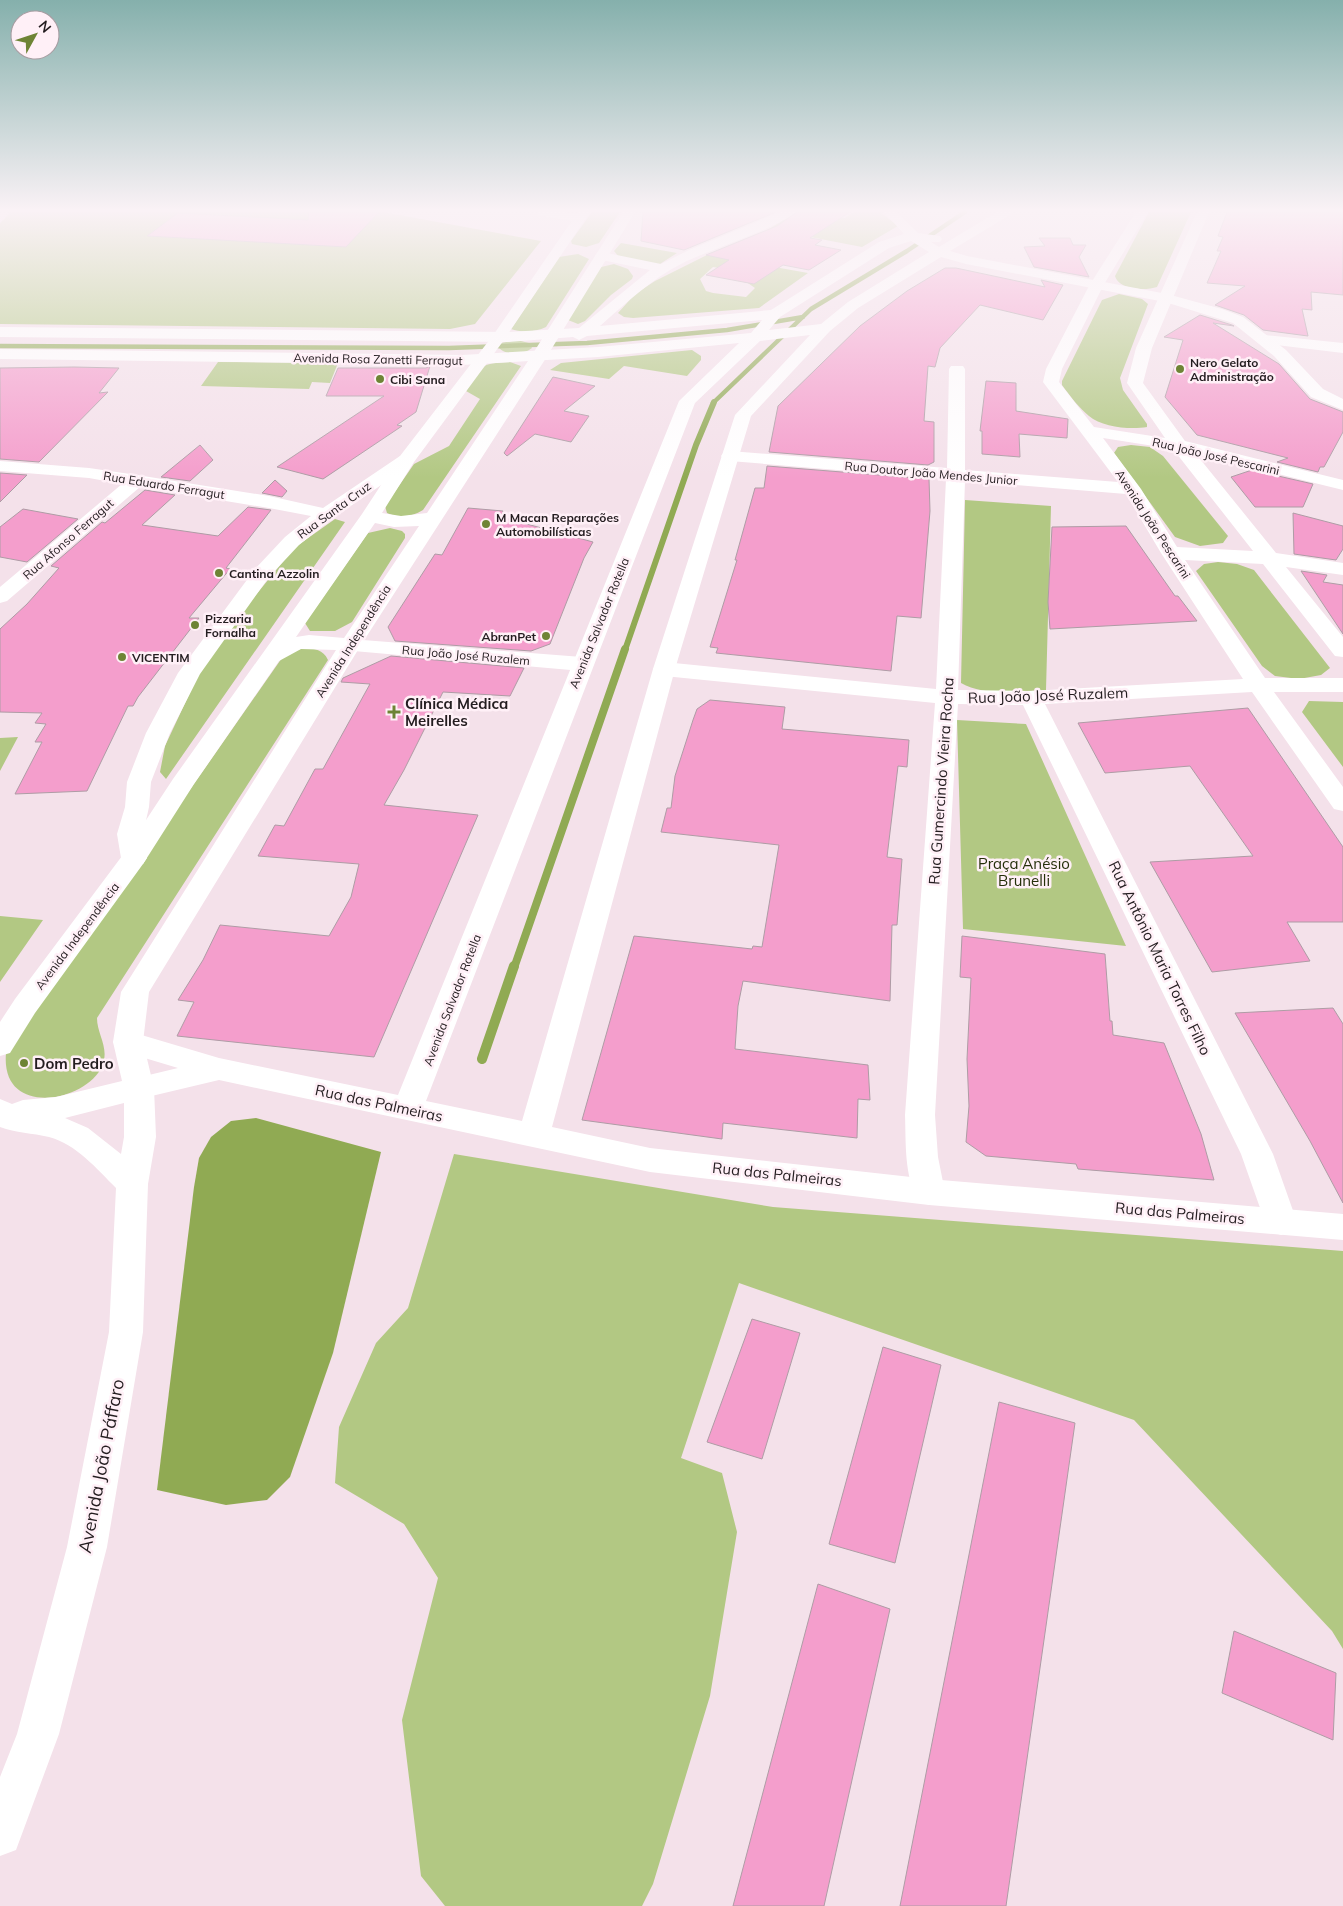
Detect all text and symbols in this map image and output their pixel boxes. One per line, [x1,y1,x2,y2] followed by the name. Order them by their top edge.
[10,10,60,60] north arrow
[35,17,55,36] text: N
[293,350,463,368] street label: Avenida Rosa Zanetti Ferragut
[1190,355,1274,384] place label: Nero Gelato Administração
[1174,363,1186,375] marker: Nero Gelato Administração
[390,372,445,387] place label: Cibi Sana
[374,373,386,385] marker: Cibi Sana
[1151,434,1281,478] street label: Rua João José Pescarini
[844,458,1019,488] street label: Rua Doutor João Mendes Junior
[1112,467,1194,581] street label: Avenida João Pescarini
[102,468,226,502] street label: Rua Eduardo Ferragut
[294,478,374,542] street label: Rua Santa Cruz
[20,496,116,582] street label: Rua Afonso Ferragut
[496,510,619,539] place label: M Macan Reparações Automobilísticas
[480,518,492,530] marker: M Macan Reparações Automobilísticas
[566,555,632,691] street label: Avenida Salvador Rotella
[229,566,319,581] place label: Cantina Azzolin
[213,567,225,579] marker: Cantina Azzolin
[312,582,394,700] street label: Avenida Independência
[205,611,256,640] place label: Pizzaria Fornalha
[189,619,201,631] marker: Pizzaria Fornalha
[481,629,536,644] place label: AbranPet
[540,630,552,642] marker: AbranPet
[401,642,531,668] street label: Rua João José Ruzalem
[131,650,190,665] place label: VICENTIM
[116,651,128,663] marker: VICENTIM
[924,677,958,885] street label: Rua Gumercindo Vieira Rocha
[967,683,1129,707] street label: Rua João José Ruzalem
[405,694,508,730] place label: Clínica Médica Meirelles
[387,705,401,719] marker: Clínica Médica Meirelles
[978,854,1070,890] park label: Praça Anésio Brunelli
[1105,858,1215,1058] street label: Rua Antônio Maria Torres Filho
[32,880,122,992] street label: Avenida Independência
[420,932,484,1068] street label: Avenida Salvador Rotella
[34,1054,114,1073] place label: Dom Pedro
[18,1057,30,1069] marker: Dom Pedro
[313,1080,445,1126] street label: Rua das Palmeiras
[711,1158,843,1190] street label: Rua das Palmeiras
[1114,1198,1246,1228] street label: Rua das Palmeiras
[73,1377,129,1555] street label: Avenida João Páffaro

